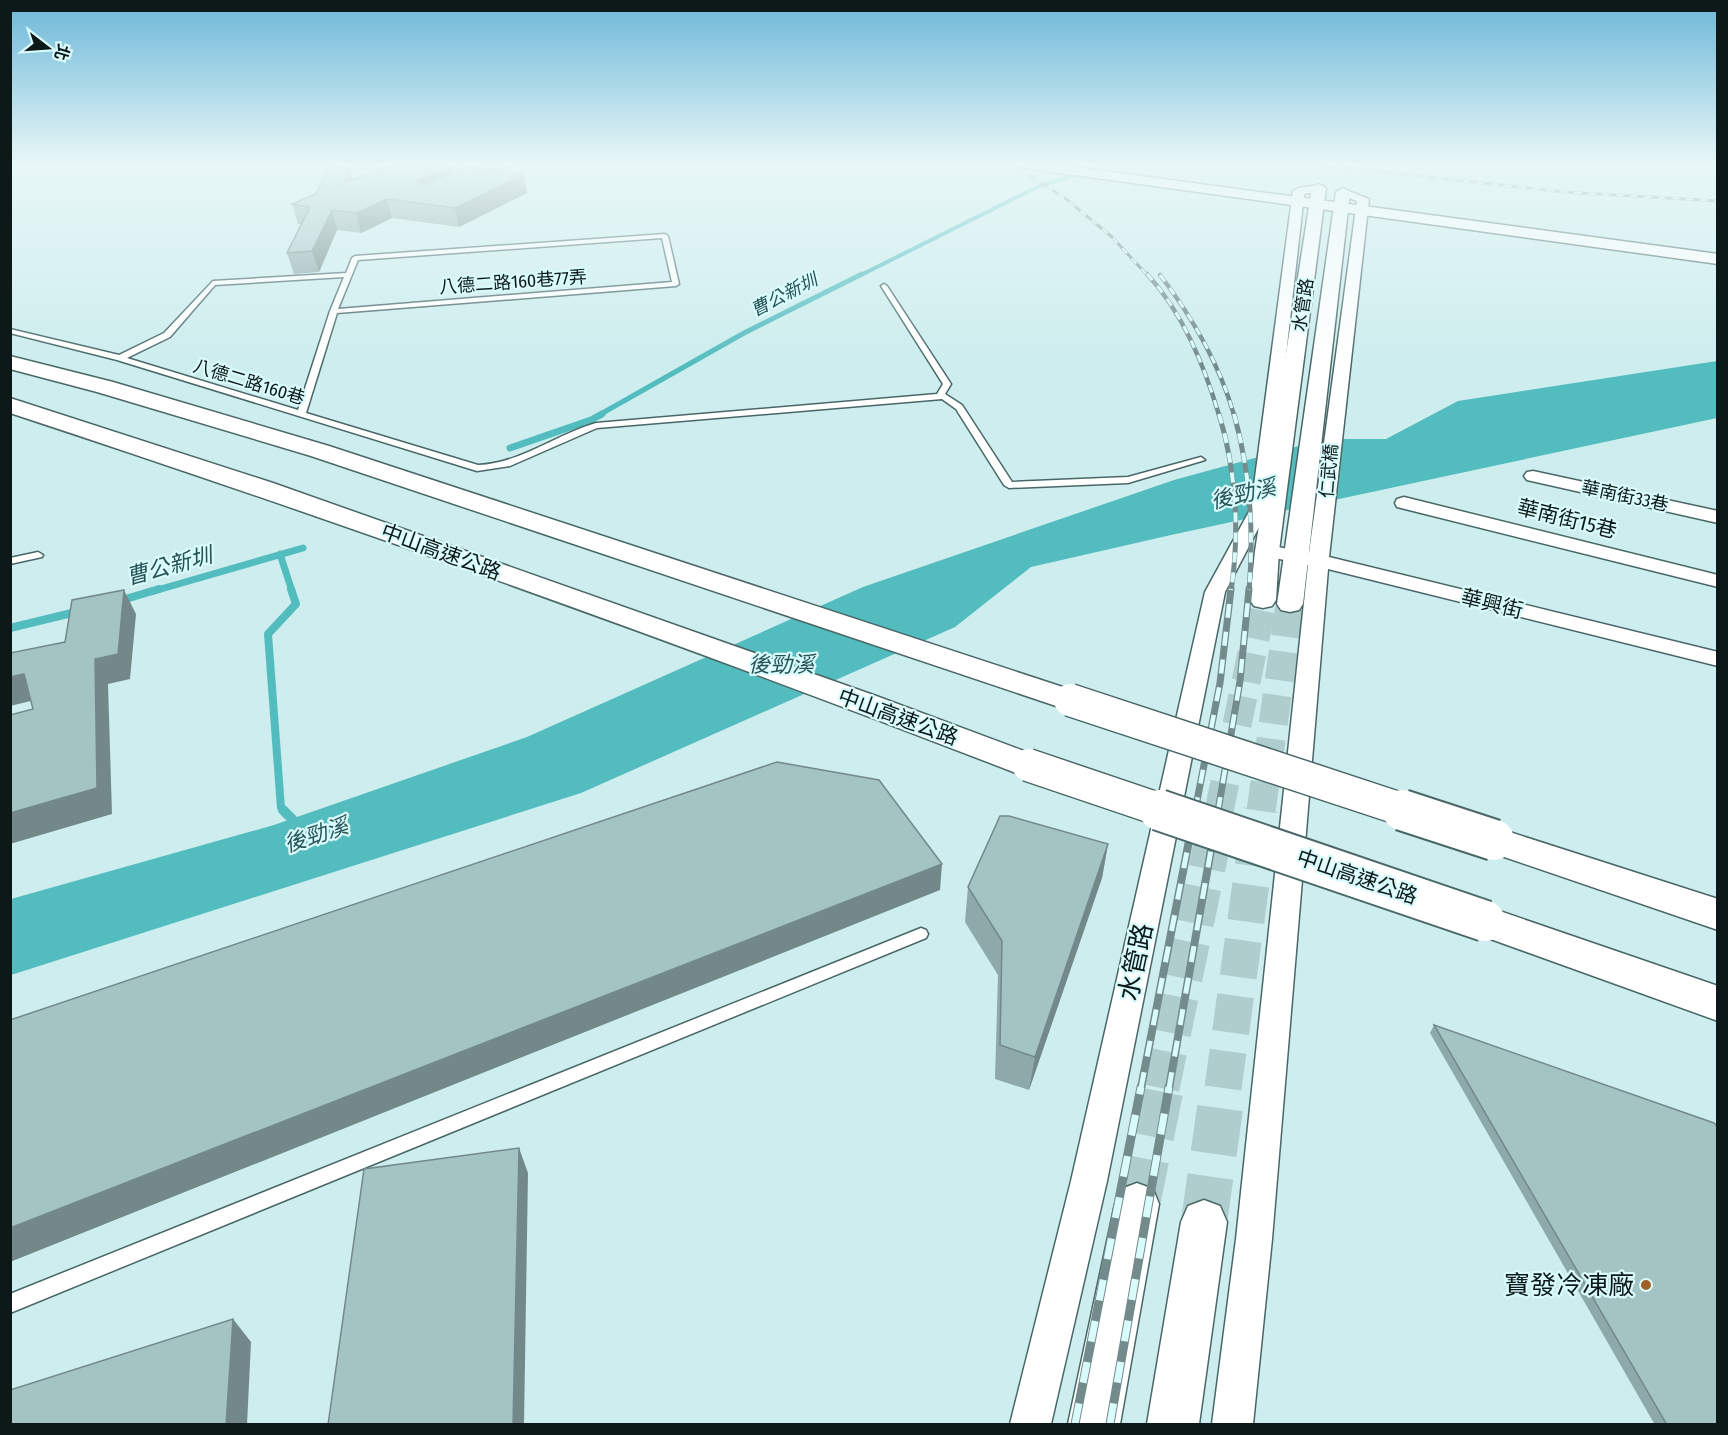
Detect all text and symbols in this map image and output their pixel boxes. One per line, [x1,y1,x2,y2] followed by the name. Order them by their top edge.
[18,18,78,78] north arrow
[50,42,73,63] text: 北
[438,266,588,298] street label: 八德二路160巷77弄
[747,267,824,321] water label: 曹公新圳
[1288,277,1318,333] street label: 水管路
[191,355,307,409] street label: 八德二路160巷
[1316,443,1342,499] street label: 仁武橋
[1208,473,1281,515] water label: 後勁溪
[1580,476,1670,516] street label: 華南街33巷
[1514,494,1620,544] street label: 華南街15巷
[377,518,505,586] street label: 中山高速公路
[123,541,218,590] water label: 曹公新圳
[1458,584,1526,624] street label: 華興街
[748,651,817,678] water label: 後勁溪
[834,683,962,751] street label: 中山高速公路
[280,811,354,858] water label: 後勁溪
[1293,844,1421,910] street label: 中山高速公路
[1113,921,1159,1003] street label: 水管路
[1504,1270,1634,1301] place label: 寶發冷凍廠
[1639,1278,1653,1292] marker: 寶發冷凍廠

